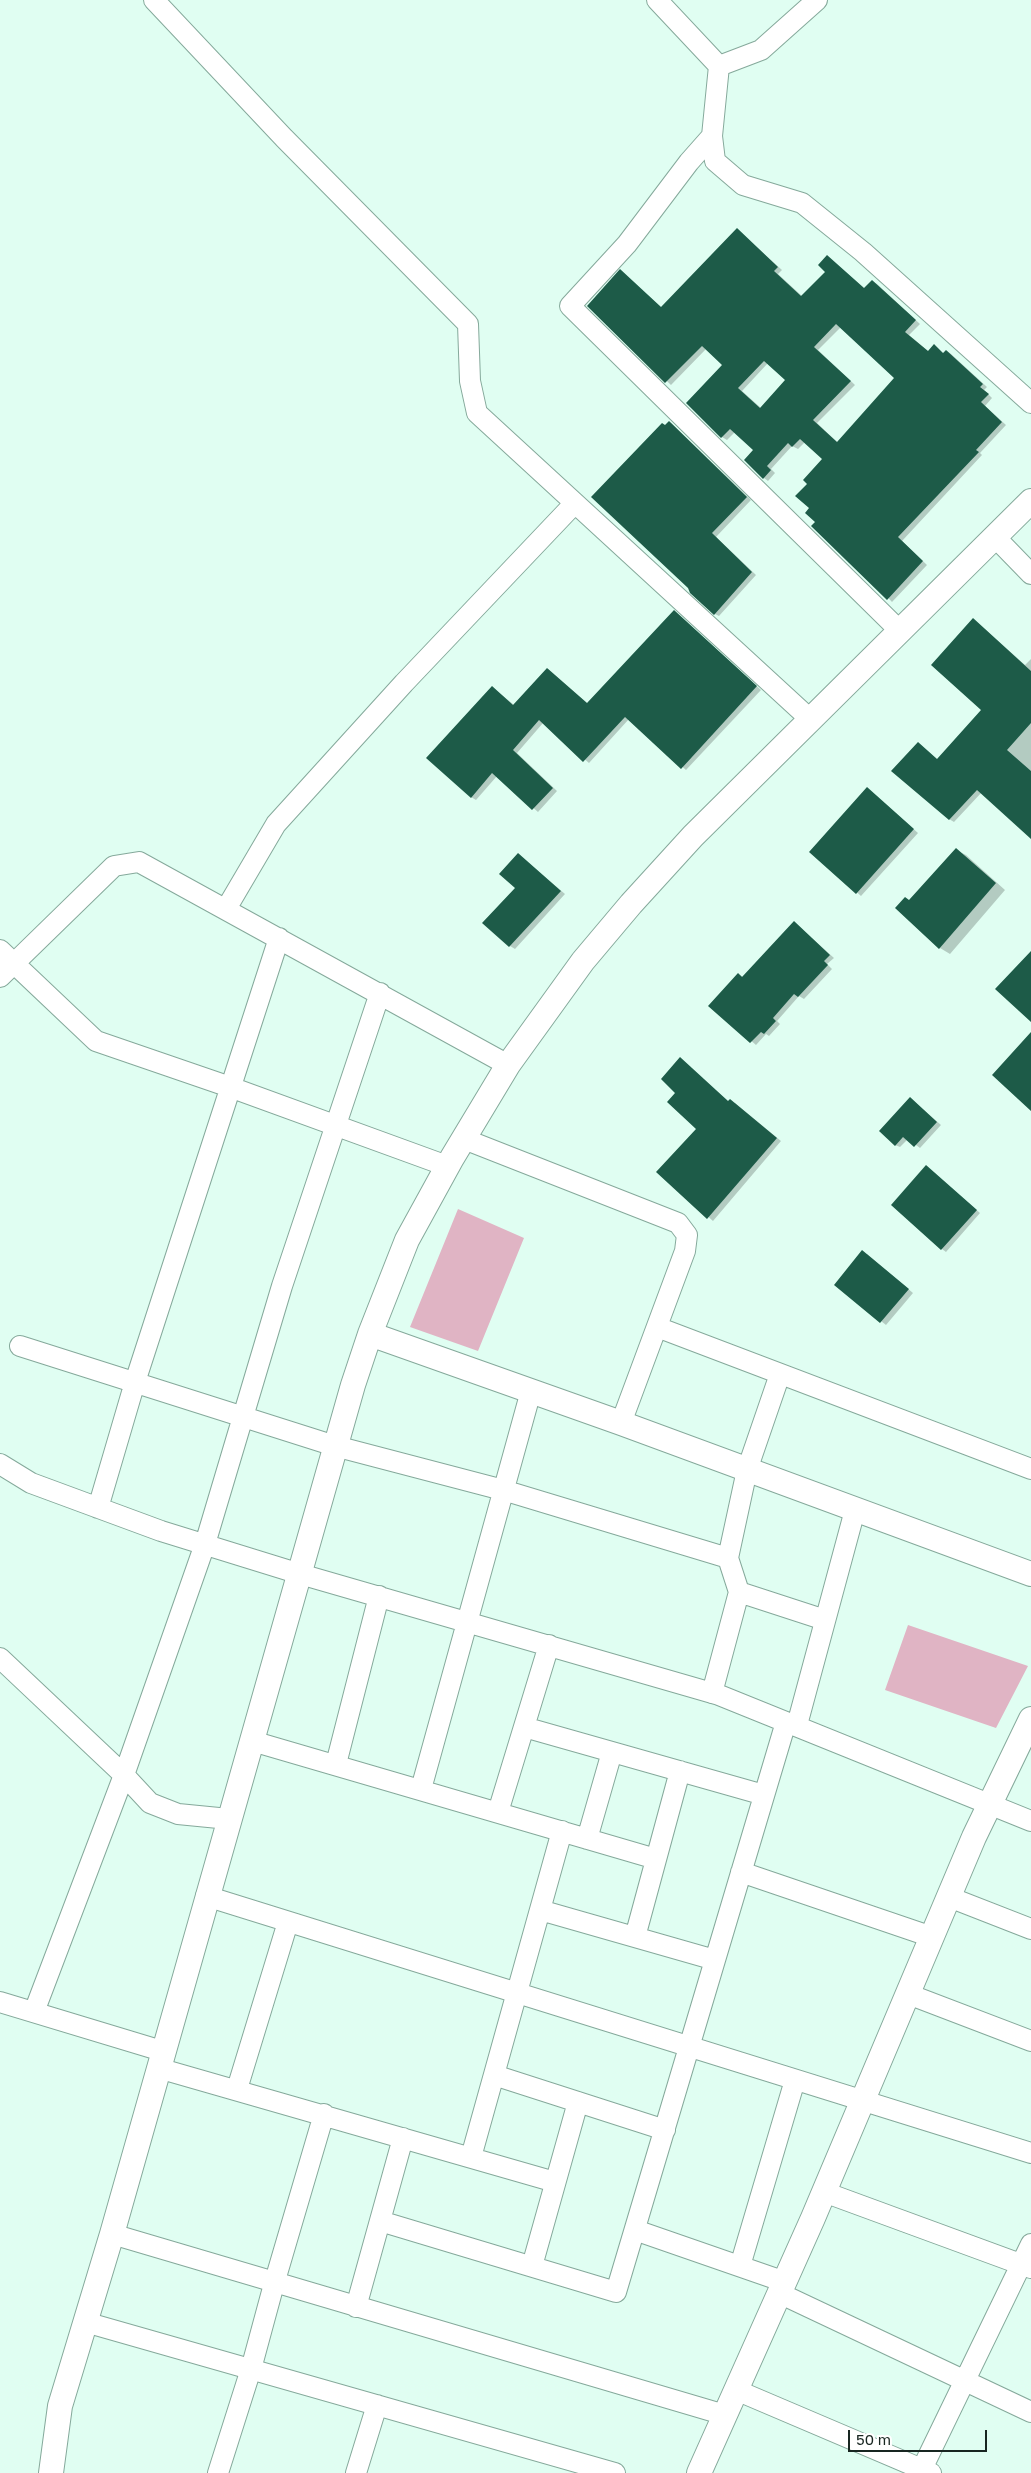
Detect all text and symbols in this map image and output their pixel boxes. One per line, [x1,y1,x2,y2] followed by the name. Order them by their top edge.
[851,2420,990,2452] scale bar
[856,2430,891,2448] text: 50 m

